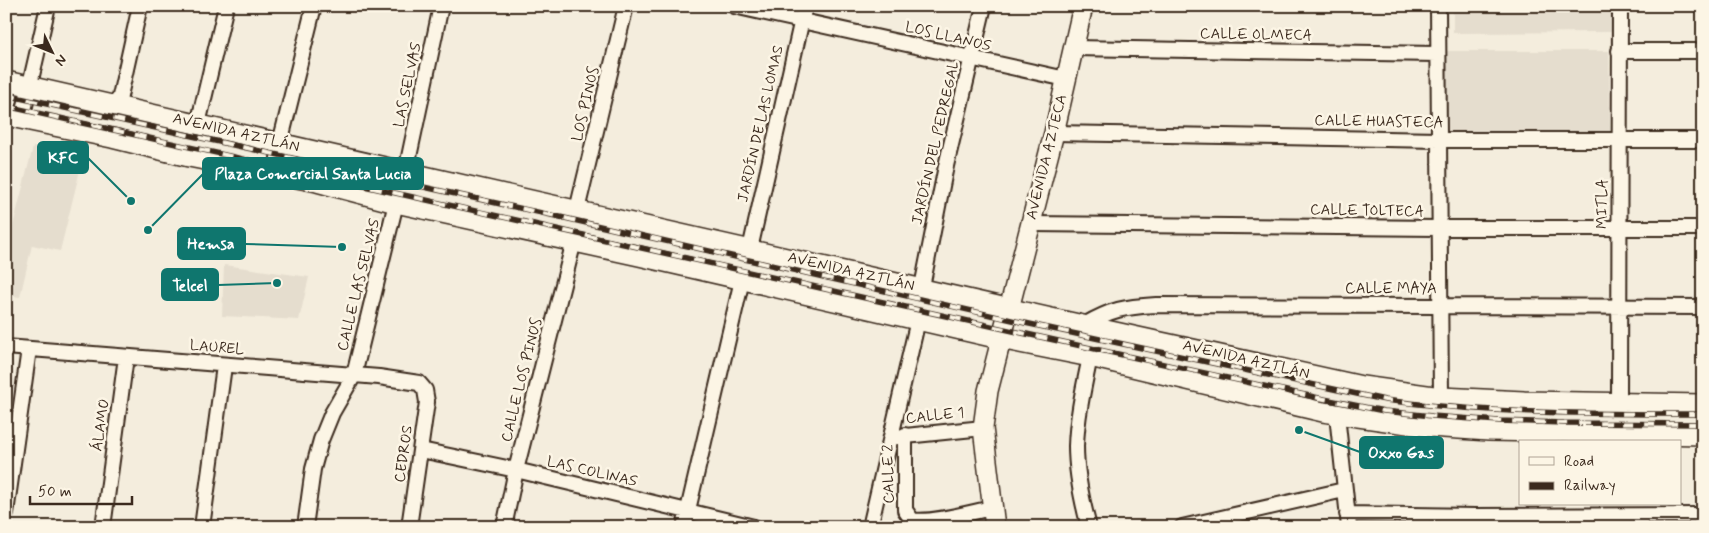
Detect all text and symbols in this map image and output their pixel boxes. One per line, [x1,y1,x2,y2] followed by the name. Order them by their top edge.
[903,17,994,57] street label: LOS LLANOS
[1200,24,1312,46] street label: CALLE OLMECA
[28,28,78,78] north arrow
[389,40,427,129] street label: LAS SELVAS
[732,43,789,204] street label: JARDÍN DE LAS LOMAS
[51,51,71,70] text: N
[906,59,965,227] street label: JARDÍN DEL PEDREGAL
[568,64,604,143] street label: LOS PINOS
[1022,92,1072,222] street label: AVENIDA AZTECA
[171,108,302,157] street label: AVENIDA AZTLÁN
[1314,111,1444,133] street label: CALLE HUASTECA
[38,142,88,173] callout: KFC
[48,148,79,169] text: KFC
[203,158,423,189] callout: Plaza Comercial Santa Lucia
[214,164,412,185] text: Plaza Comercial Santa Lucia
[1593,179,1613,229] street label: MITLA
[1310,200,1424,222] street label: CALLE TOLTECA
[333,216,385,353] street label: CALLE LAS SELVAS
[178,228,245,259] callout: Hemsa
[187,234,235,255] text: Hemsa
[786,247,917,296] street label: AVENIDA AZTLÁN
[162,269,218,300] callout: Telcel
[172,276,208,297] text: Telcel
[1345,279,1437,299] street label: CALLE MAYA
[497,316,547,444] street label: CALLE LOS PINOS
[1181,335,1312,384] street label: AVENIDA AZTLÁN
[189,336,245,360] street label: LAUREL
[86,397,115,452] street label: ÁLAMO
[905,403,965,429] street label: CALLE 1
[390,424,418,484] street label: CEDROS
[1360,437,1443,468] callout: Oxxo Gas
[1519,440,1682,506] legend
[1368,443,1435,464] text: Oxxo Gas
[878,444,900,504] street label: CALLE 2
[545,452,640,492] street label: LAS COLINAS
[1564,452,1594,472] text: Road
[30,473,132,505] scale bar
[1564,476,1616,496] text: Railway
[38,482,72,502] text: 50 m

